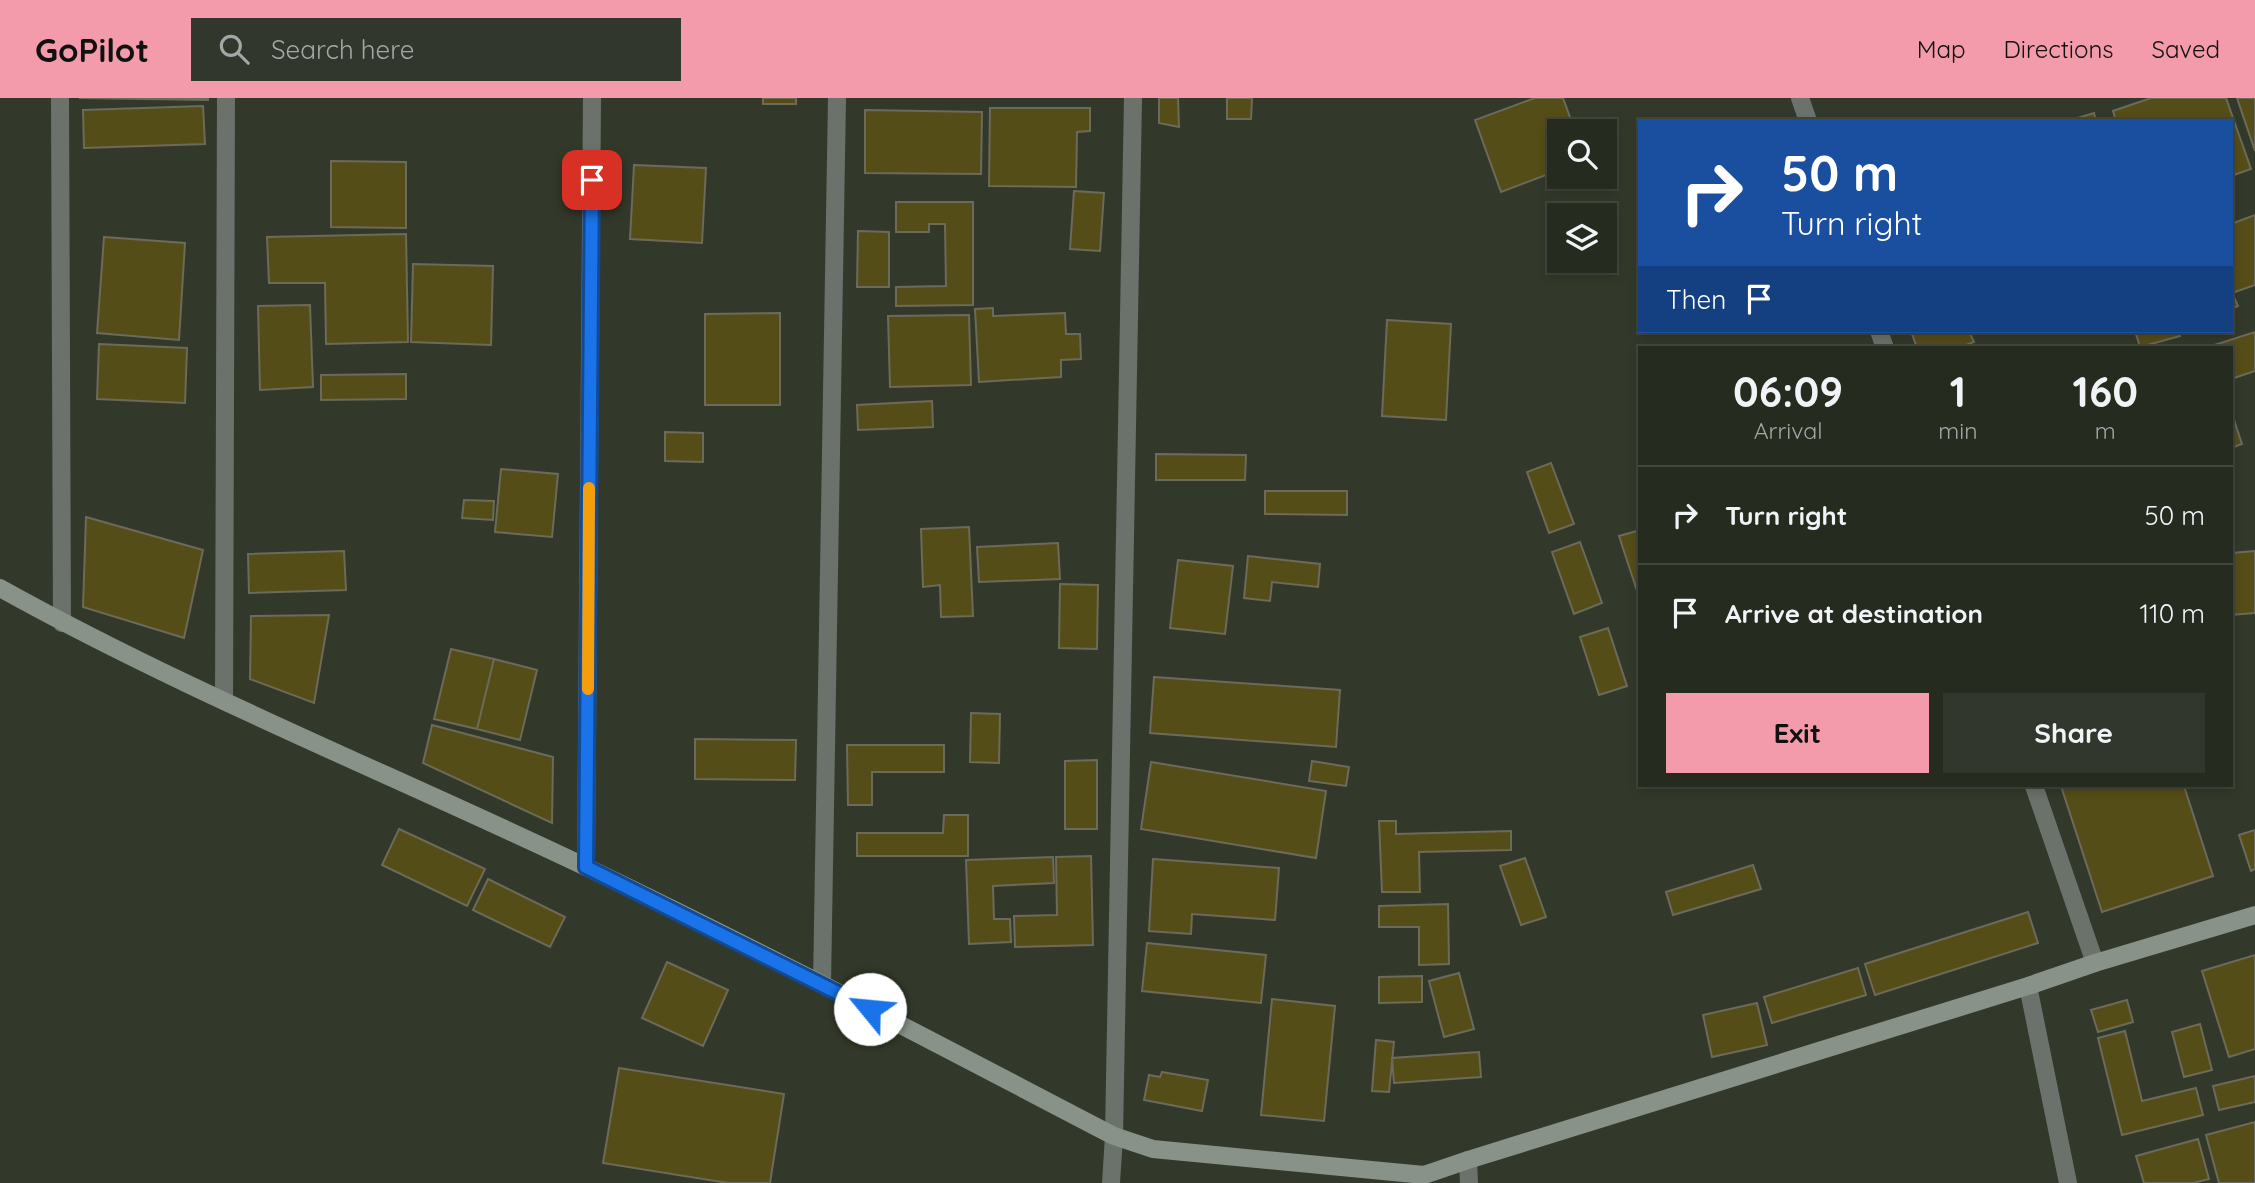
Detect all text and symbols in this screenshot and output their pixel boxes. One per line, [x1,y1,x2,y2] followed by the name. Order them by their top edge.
[191,18,681,81] search box
[35,29,149,70] text: GoPilot
[215,30,253,68] icon: search
[271,33,414,66] text: Search here
[1917,34,1966,64] text: Map
[2004,34,2114,64] text: Directions
[2152,34,2220,64] text: Saved
[1547,119,1617,273] map controls
[1547,119,1617,189] button: search
[1781,142,1898,203] text: 50 m
[1666,147,1757,238] icon: right
[562,150,622,210] pin
[573,161,611,199] icon: arrive
[1547,203,1617,273] button: layers
[1781,203,1922,243] text: Turn right
[1740,280,1778,318] icon: arrive
[1666,283,1726,316] text: Then
[1733,365,1843,418] text: 06:09
[1950,365,1966,418] text: 1
[2073,365,2138,418] text: 160
[1754,416,1823,445] text: Arrival
[1938,416,1977,445] text: min
[2095,416,2116,445] text: m
[1666,496,1704,534] icon: right
[1725,499,1847,532] text: Turn right
[2145,499,2205,532] text: 50 m
[1666,594,1704,632] icon: arrive
[1725,597,1983,630] text: Arrive at destination
[2139,597,2205,630] text: 110 m
[1666,693,1929,773] button: Exit
[1943,693,2205,773] button: Share
[833,972,907,1046] position arrow

